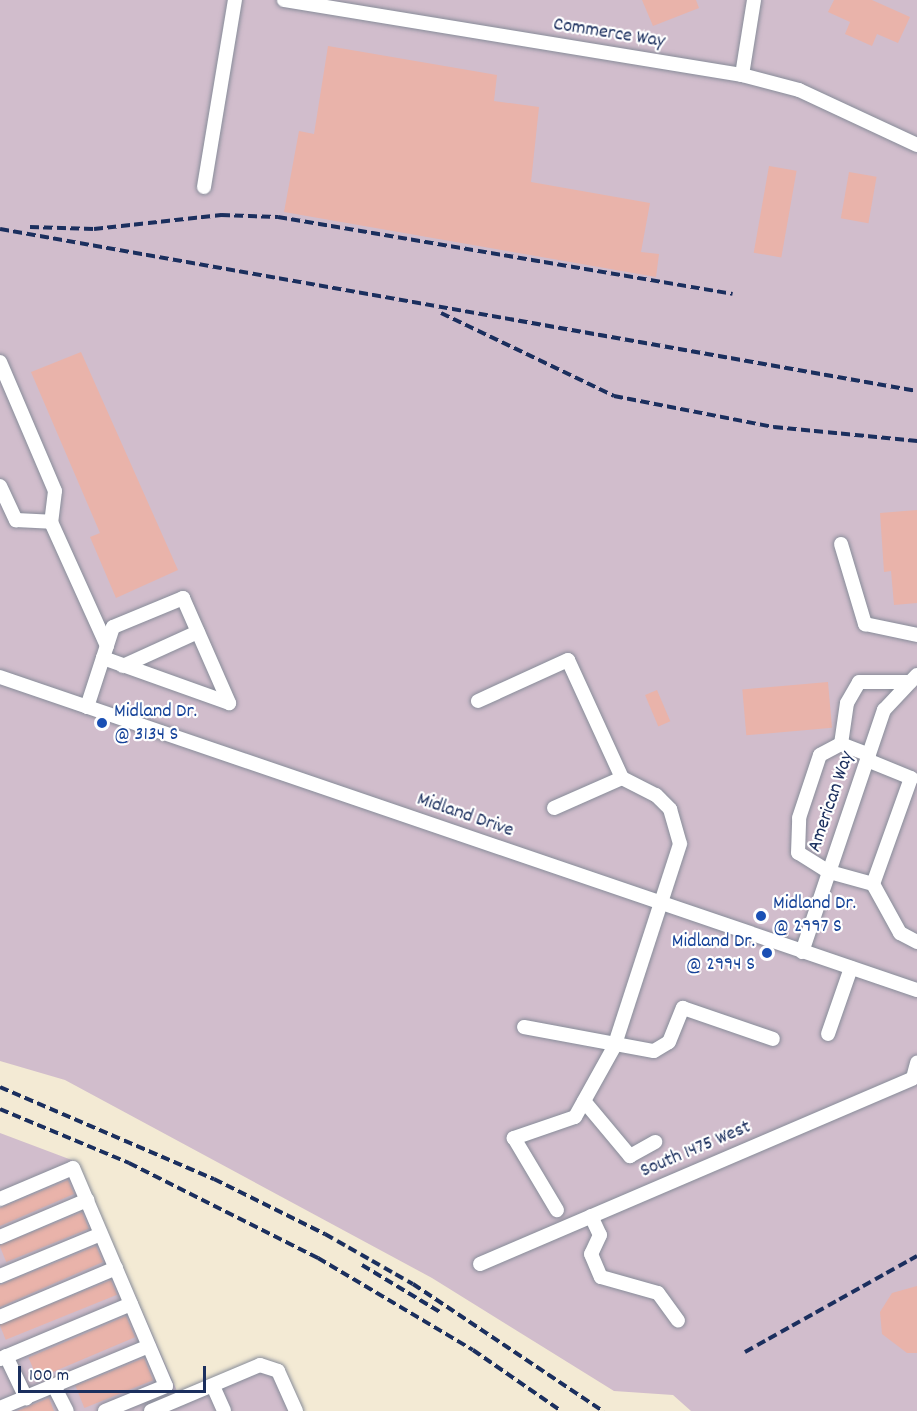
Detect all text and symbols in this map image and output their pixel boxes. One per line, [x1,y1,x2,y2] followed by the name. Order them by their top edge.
[551,13,667,55] street label: Commerce Way
[114,700,197,747] place label: Midland Dr. @ 3134 S
[95,716,109,730] marker: Midland Dr. @ 3134 S
[804,749,860,855] street label: American Way
[414,788,516,844] street label: Midland Drive
[773,892,856,939] place label: Midland Dr. @ 2997 S
[754,909,768,923] marker: Midland Dr. @ 2997 S
[672,930,755,977] place label: Midland Dr. @ 2994 S
[760,946,774,960] marker: Midland Dr. @ 2994 S
[637,1116,755,1184] street label: South 1475 West
[21,1354,208,1392] scale bar
[29,1364,69,1389] text: 100 m

